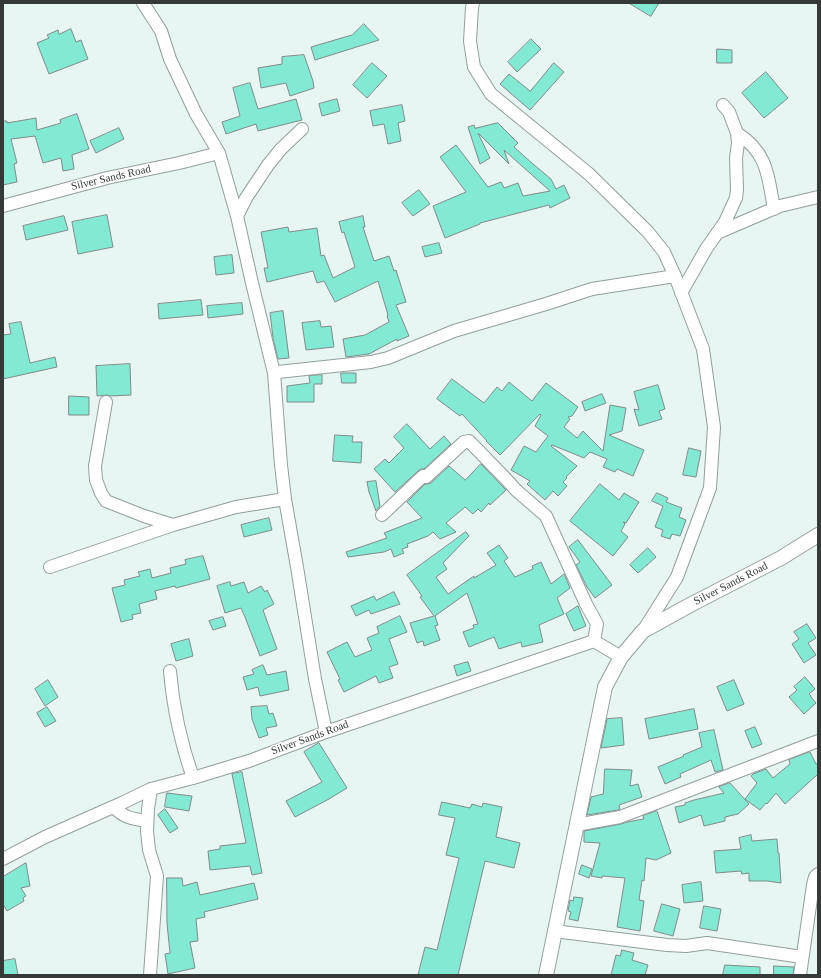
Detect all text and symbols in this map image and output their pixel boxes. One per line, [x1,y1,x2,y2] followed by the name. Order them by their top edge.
[70,162,152,194] street label: Silver Sands Road
[692,560,770,608] street label: Silver Sands Road
[270,718,350,758] street label: Silver Sands Road

